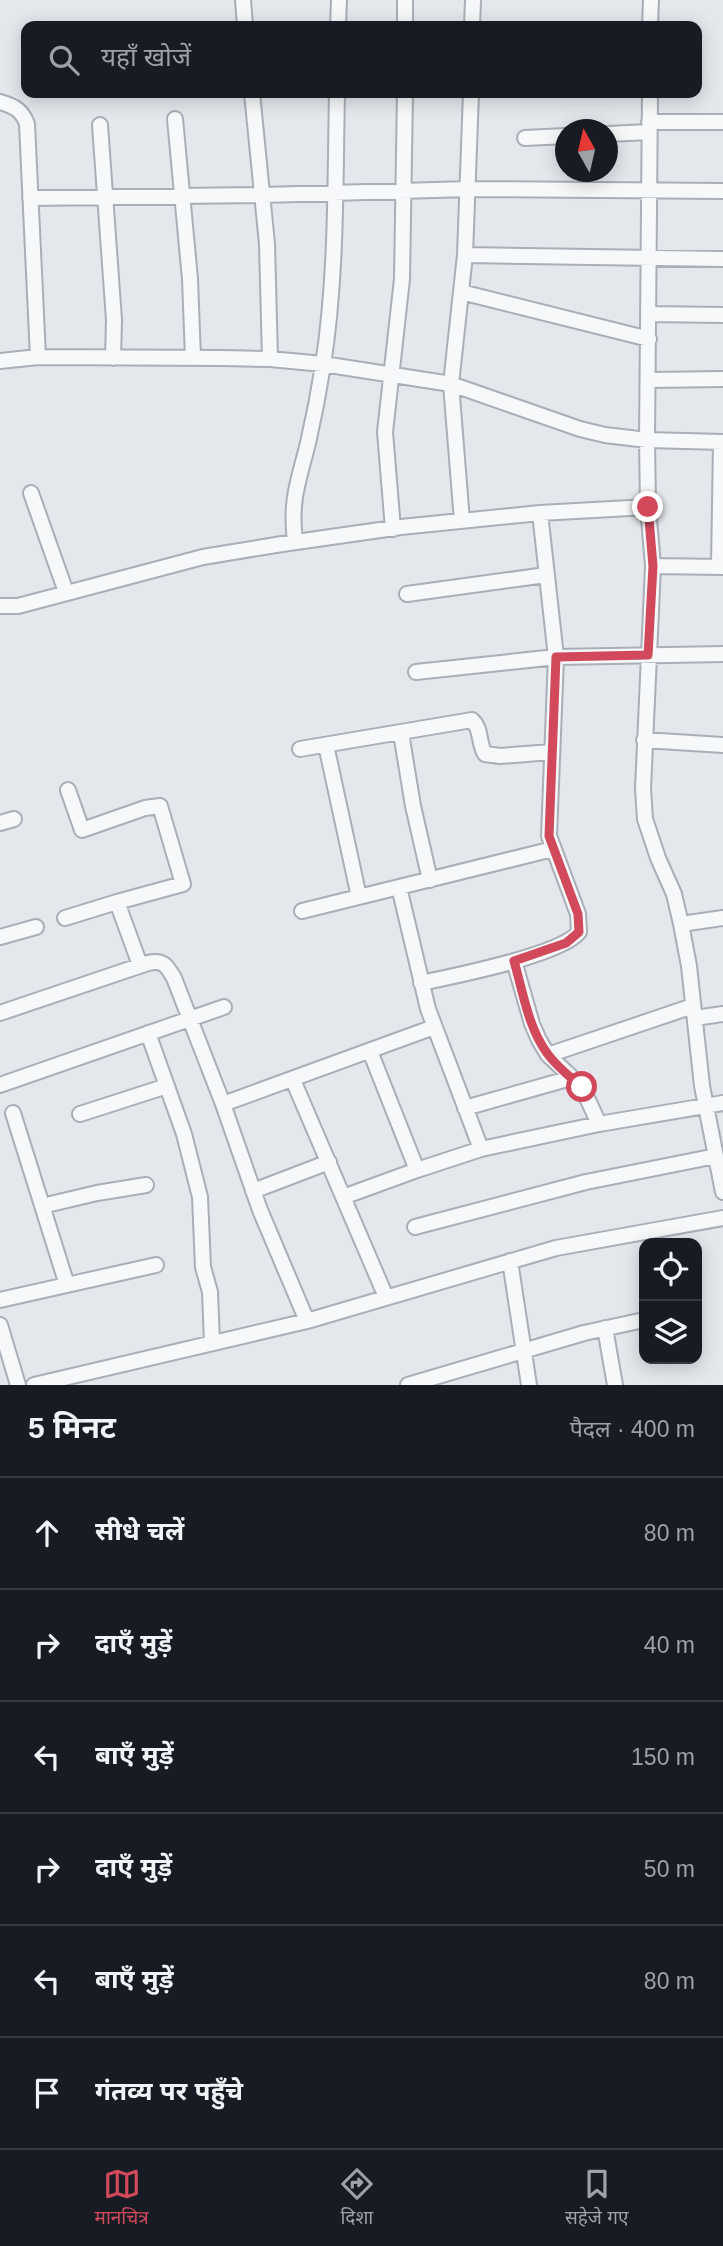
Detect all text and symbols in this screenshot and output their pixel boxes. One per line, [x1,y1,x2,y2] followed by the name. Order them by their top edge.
[21,21,702,98] search box
[45,41,83,79] icon: search
[101,42,191,72] text: यहाँ खोजें
[555,119,618,182] north arrow
[632,491,663,522] route end
[566,1071,597,1102] route start
[639,1238,702,1364] map controls
[639,1238,702,1301] button: locate
[639,1301,702,1364] button: layers
[28,1411,116,1444] text: 5 मिनट
[570,1416,695,1442] text: पैदल · 400 m
[28,1514,66,1552] icon: ahead
[95,1516,184,1546] text: सीधे चलें
[644,1520,695,1546] text: 80 m
[28,1626,66,1664] icon: right
[95,1628,172,1658] text: दाएँ मुड़ें
[644,1632,695,1658] text: 40 m
[28,1738,66,1776] icon: left
[95,1740,174,1770] text: बाएँ मुड़ें
[631,1744,695,1770] text: 150 m
[28,1850,66,1888] icon: right
[95,1852,172,1882] text: दाएँ मुड़ें
[644,1856,695,1882] text: 50 m
[28,1962,66,2000] icon: left
[95,1964,174,1994] text: बाएँ मुड़ें
[644,1968,695,1994] text: 80 m
[28,2074,66,2112] icon: arrive
[95,2076,243,2106] text: गंतव्य पर पहुँचे
[95,2165,149,2232] tab: मानचित्र
[338,2165,376,2232] tab: दिशा
[565,2165,628,2232] tab: सहेजे गए

